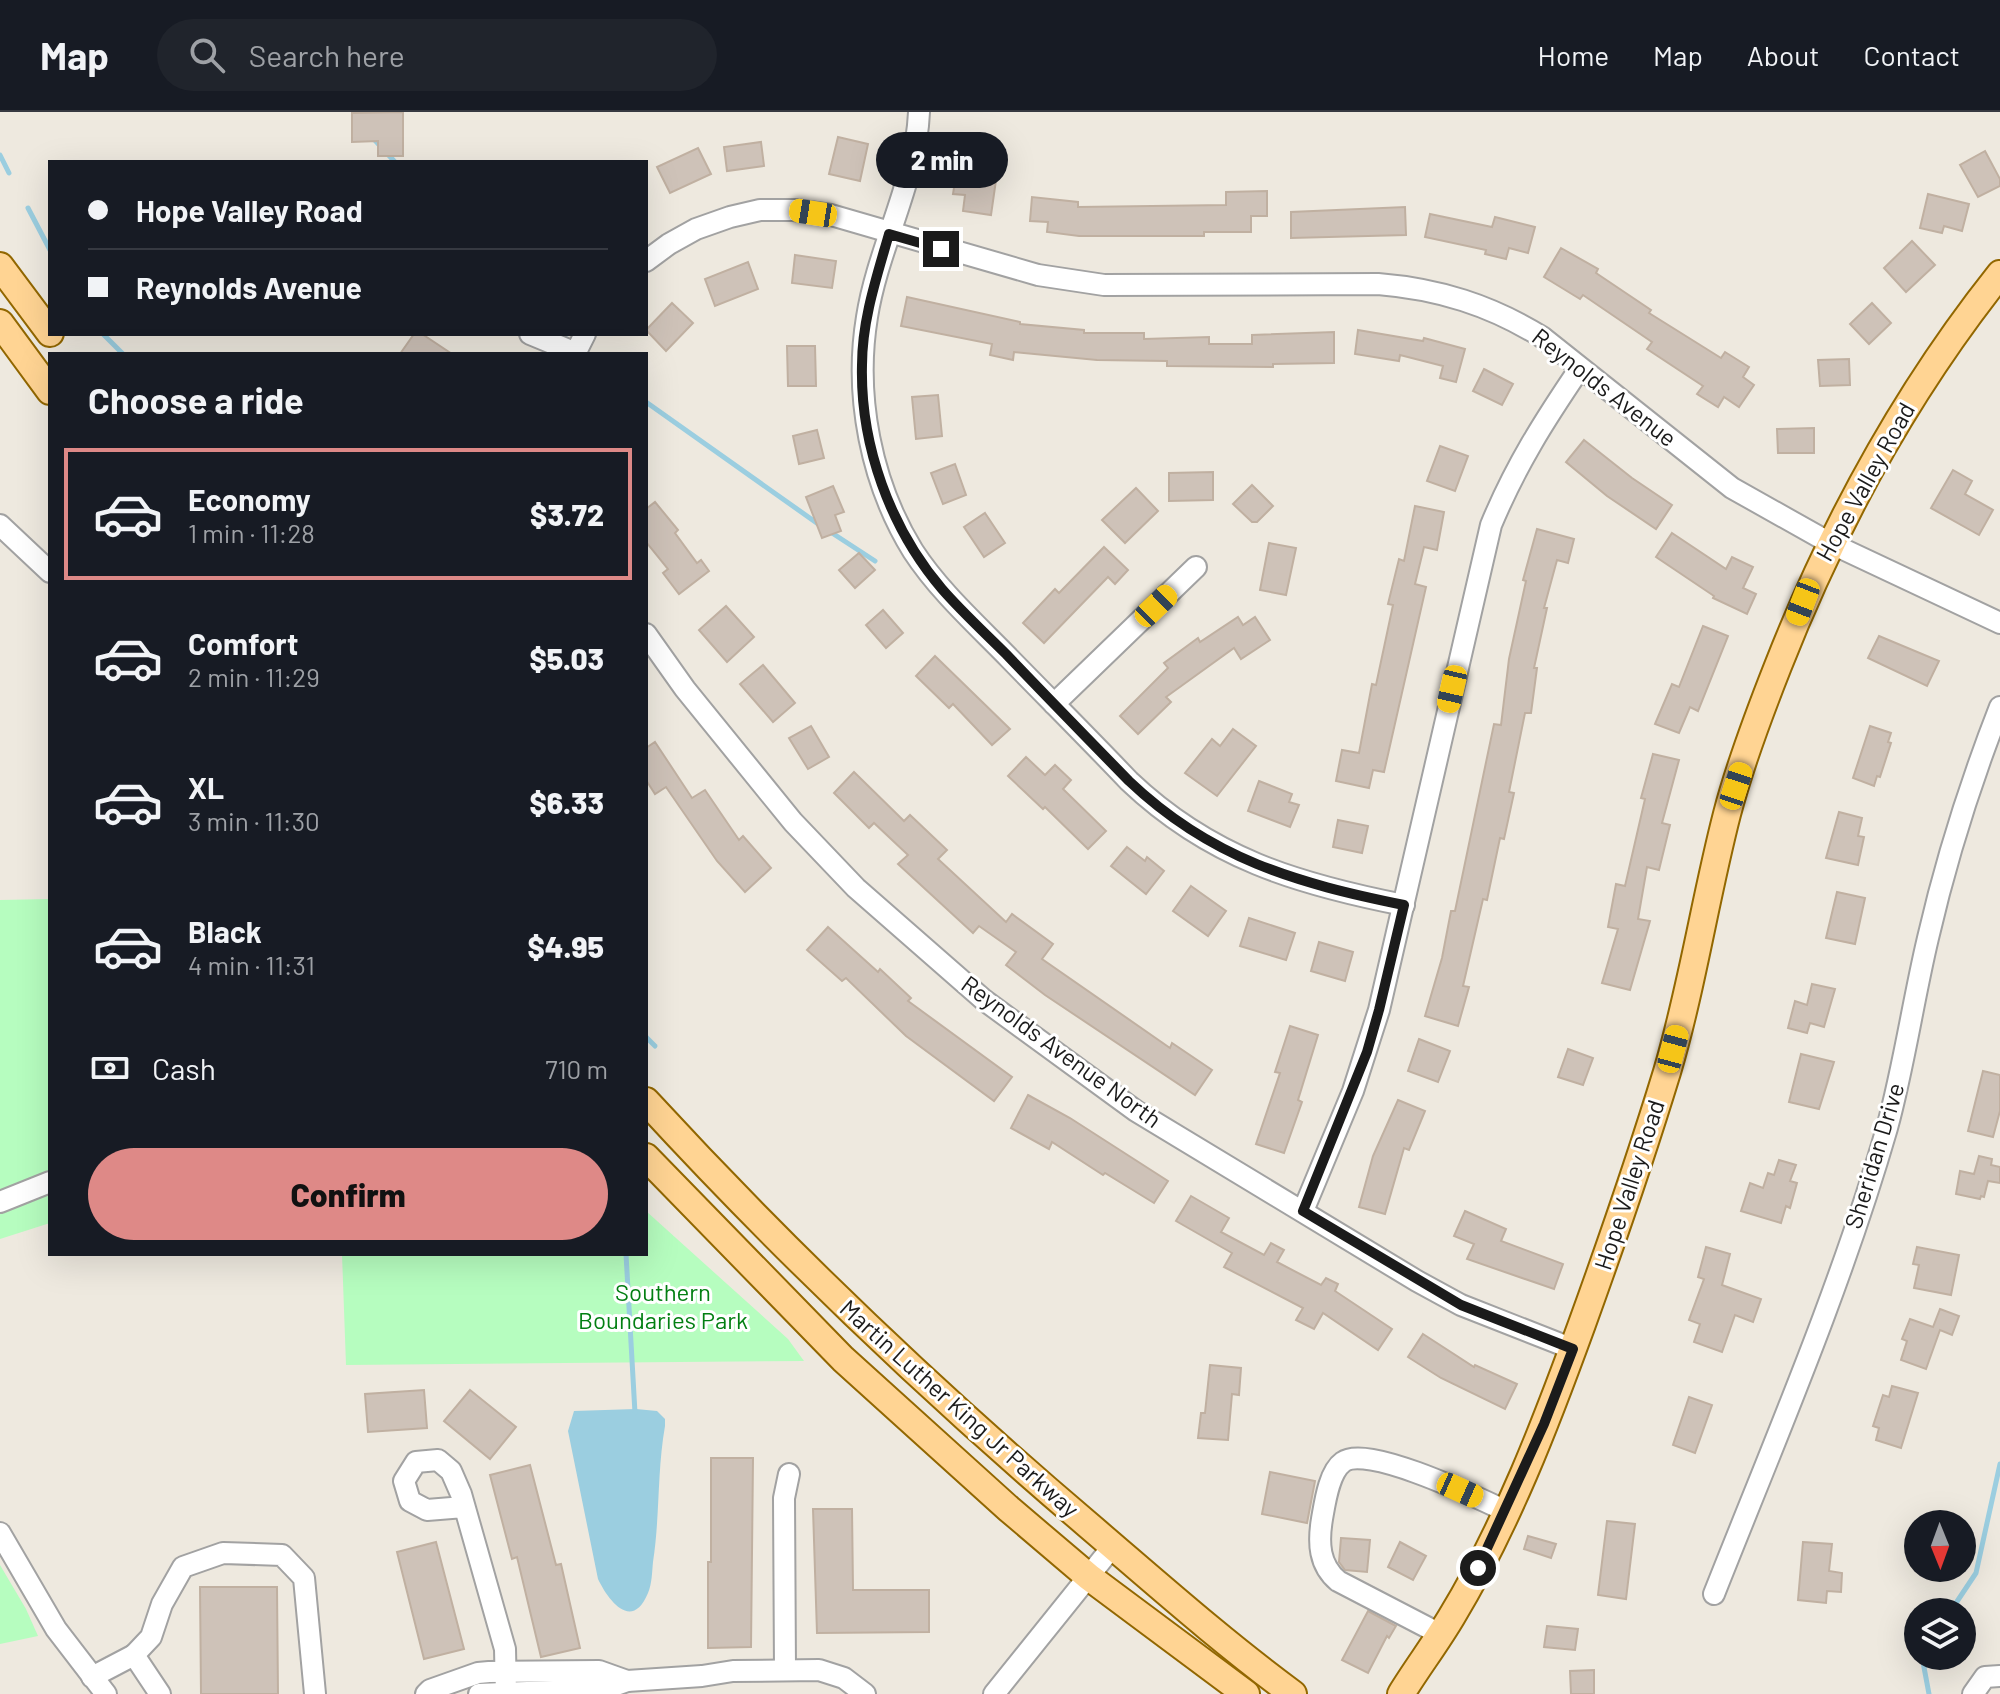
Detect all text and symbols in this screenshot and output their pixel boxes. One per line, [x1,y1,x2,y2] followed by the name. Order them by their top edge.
[157,19,717,91] search box
[40,32,109,78] text: Map
[185,33,229,77] icon: search
[249,37,405,73] text: Search here
[1538,38,1609,72] text: Home
[1653,38,1703,72] text: Map
[1747,38,1819,72] text: About
[1863,38,1960,72] text: Contact
[875,133,1007,189] callout: 2 min
[911,144,973,175] text: 2 min
[136,192,363,228] text: Hope Valley Road
[787,197,839,229] car
[923,231,959,267] route end
[136,269,362,305] text: Reynolds Avenue
[1527,321,1683,452] street label: Reynolds Avenue
[88,378,304,421] text: Choose a ride
[1809,397,1920,566] street label: Hope Valley Road
[92,478,164,550] icon: car
[188,481,311,517] text: Economy
[530,496,604,532] text: $3.72
[188,517,315,548] text: 1 min · 11:28
[1783,575,1823,629] car
[1130,581,1182,631] car
[92,622,164,694] icon: car
[188,625,298,661] text: Comfort
[529,640,604,676] text: $5.03
[188,661,320,692] text: 2 min · 11:29
[1435,663,1469,715] car
[1717,759,1755,813] car
[92,766,164,838] icon: car
[188,769,224,805] text: XL
[529,784,604,820] text: $6.33
[188,805,320,836] text: 3 min · 11:30
[92,910,164,982] icon: car
[188,913,262,949] text: Black
[528,928,604,964] text: $4.95
[188,949,315,980] text: 4 min · 11:31
[956,968,1168,1133] street label: Reynolds Avenue North
[1655,1023,1691,1075] car
[88,1046,132,1090] icon: cash
[152,1050,216,1086] text: Cash
[545,1053,608,1084] text: 710 m
[1838,1079,1910,1232] street label: Sheridan Drive
[1587,1096,1670,1273] street label: Hope Valley Road
[88,1148,608,1240] button: Confirm
[578,1277,748,1334] park label: Southern Boundaries Park
[835,1293,1085,1523] street label: Martin Luther King Jr Parkway
[1433,1469,1487,1511] car
[1904,1510,1976,1582] north arrow
[1904,1510,1976,1670] map controls
[1460,1550,1496,1586] route start
[1904,1598,1976,1670] button: layers

